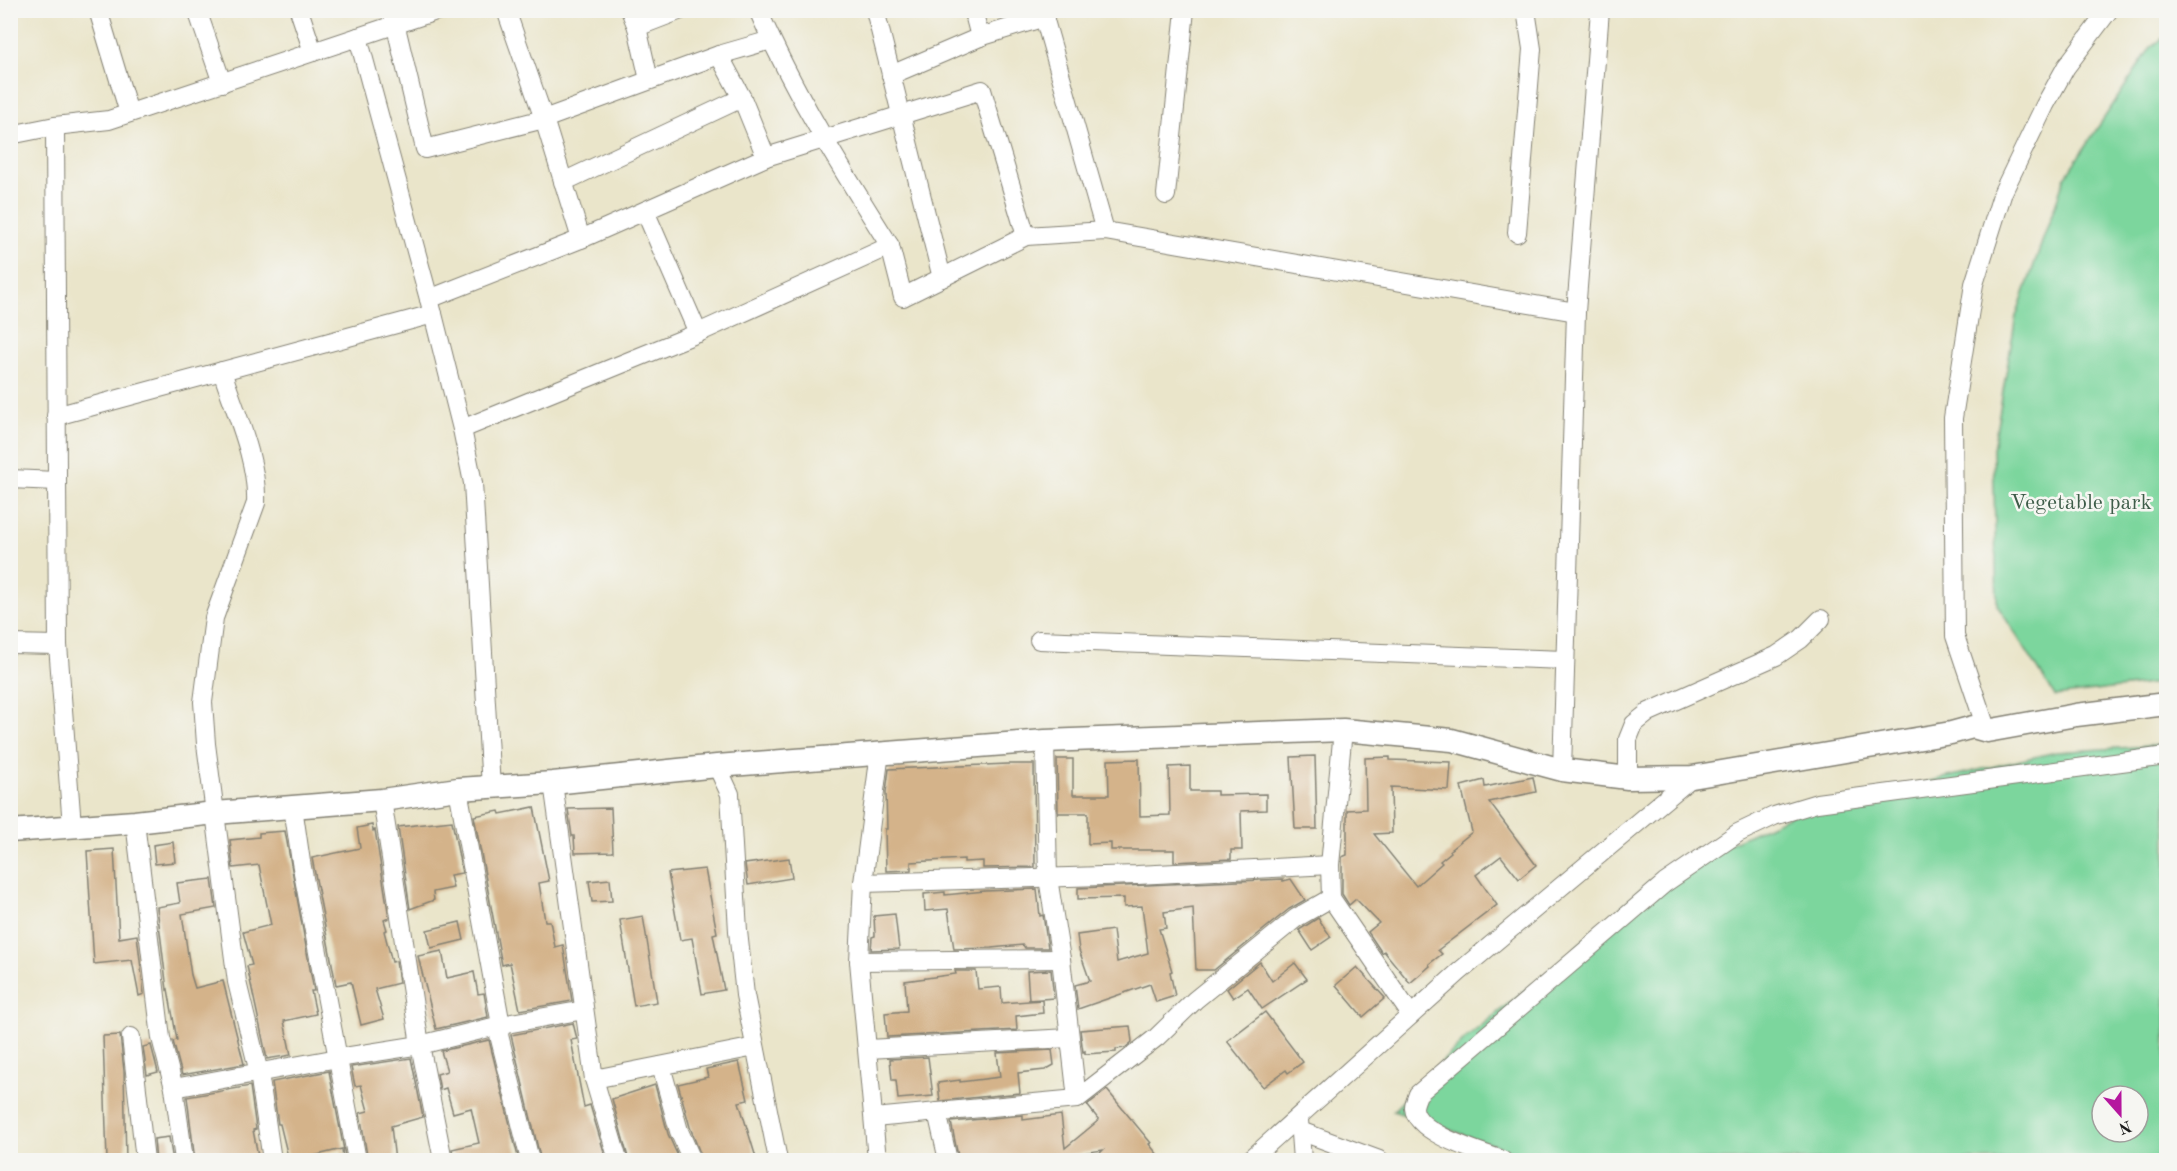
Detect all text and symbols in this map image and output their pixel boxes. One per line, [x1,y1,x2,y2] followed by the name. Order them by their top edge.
[2010,492,2152,514] park label: Vegetable park
[2090,1084,2150,1144] north arrow
[2115,1116,2133,1136] text: N

